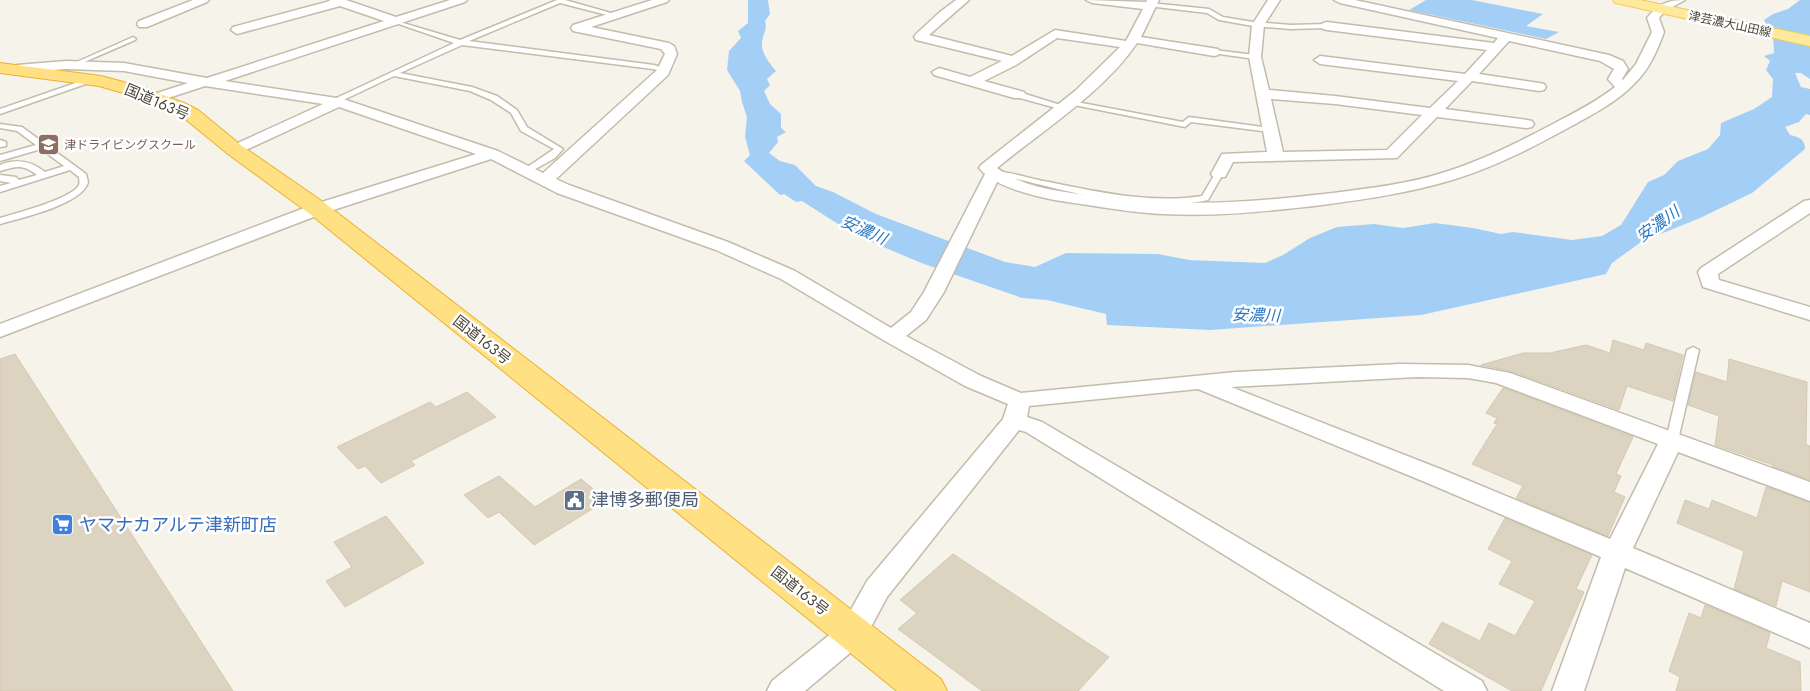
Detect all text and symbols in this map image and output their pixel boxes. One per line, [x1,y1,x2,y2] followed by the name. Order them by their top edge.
[1687,6,1773,42] street label: 津芸濃大山田線
[121,78,193,126] street label: 国道163号
[36,133,60,157] school or university icon: 津ドライビングスクール
[64,136,196,154] place label: 津ドライビングスクール
[1632,199,1686,247] water label: 安濃川
[837,210,892,251] water label: 安濃川
[1232,303,1282,327] water label: 安濃川
[448,310,516,370] street label: 国道163号
[591,487,699,513] place label: 津博多郵便局
[563,488,587,512] public building icon: 津博多郵便局
[79,512,277,538] place label: ヤマナカアルテ津新町店
[51,513,75,537] supermarket icon: ヤマナカアルテ津新町店
[766,561,834,621] street label: 国道163号

